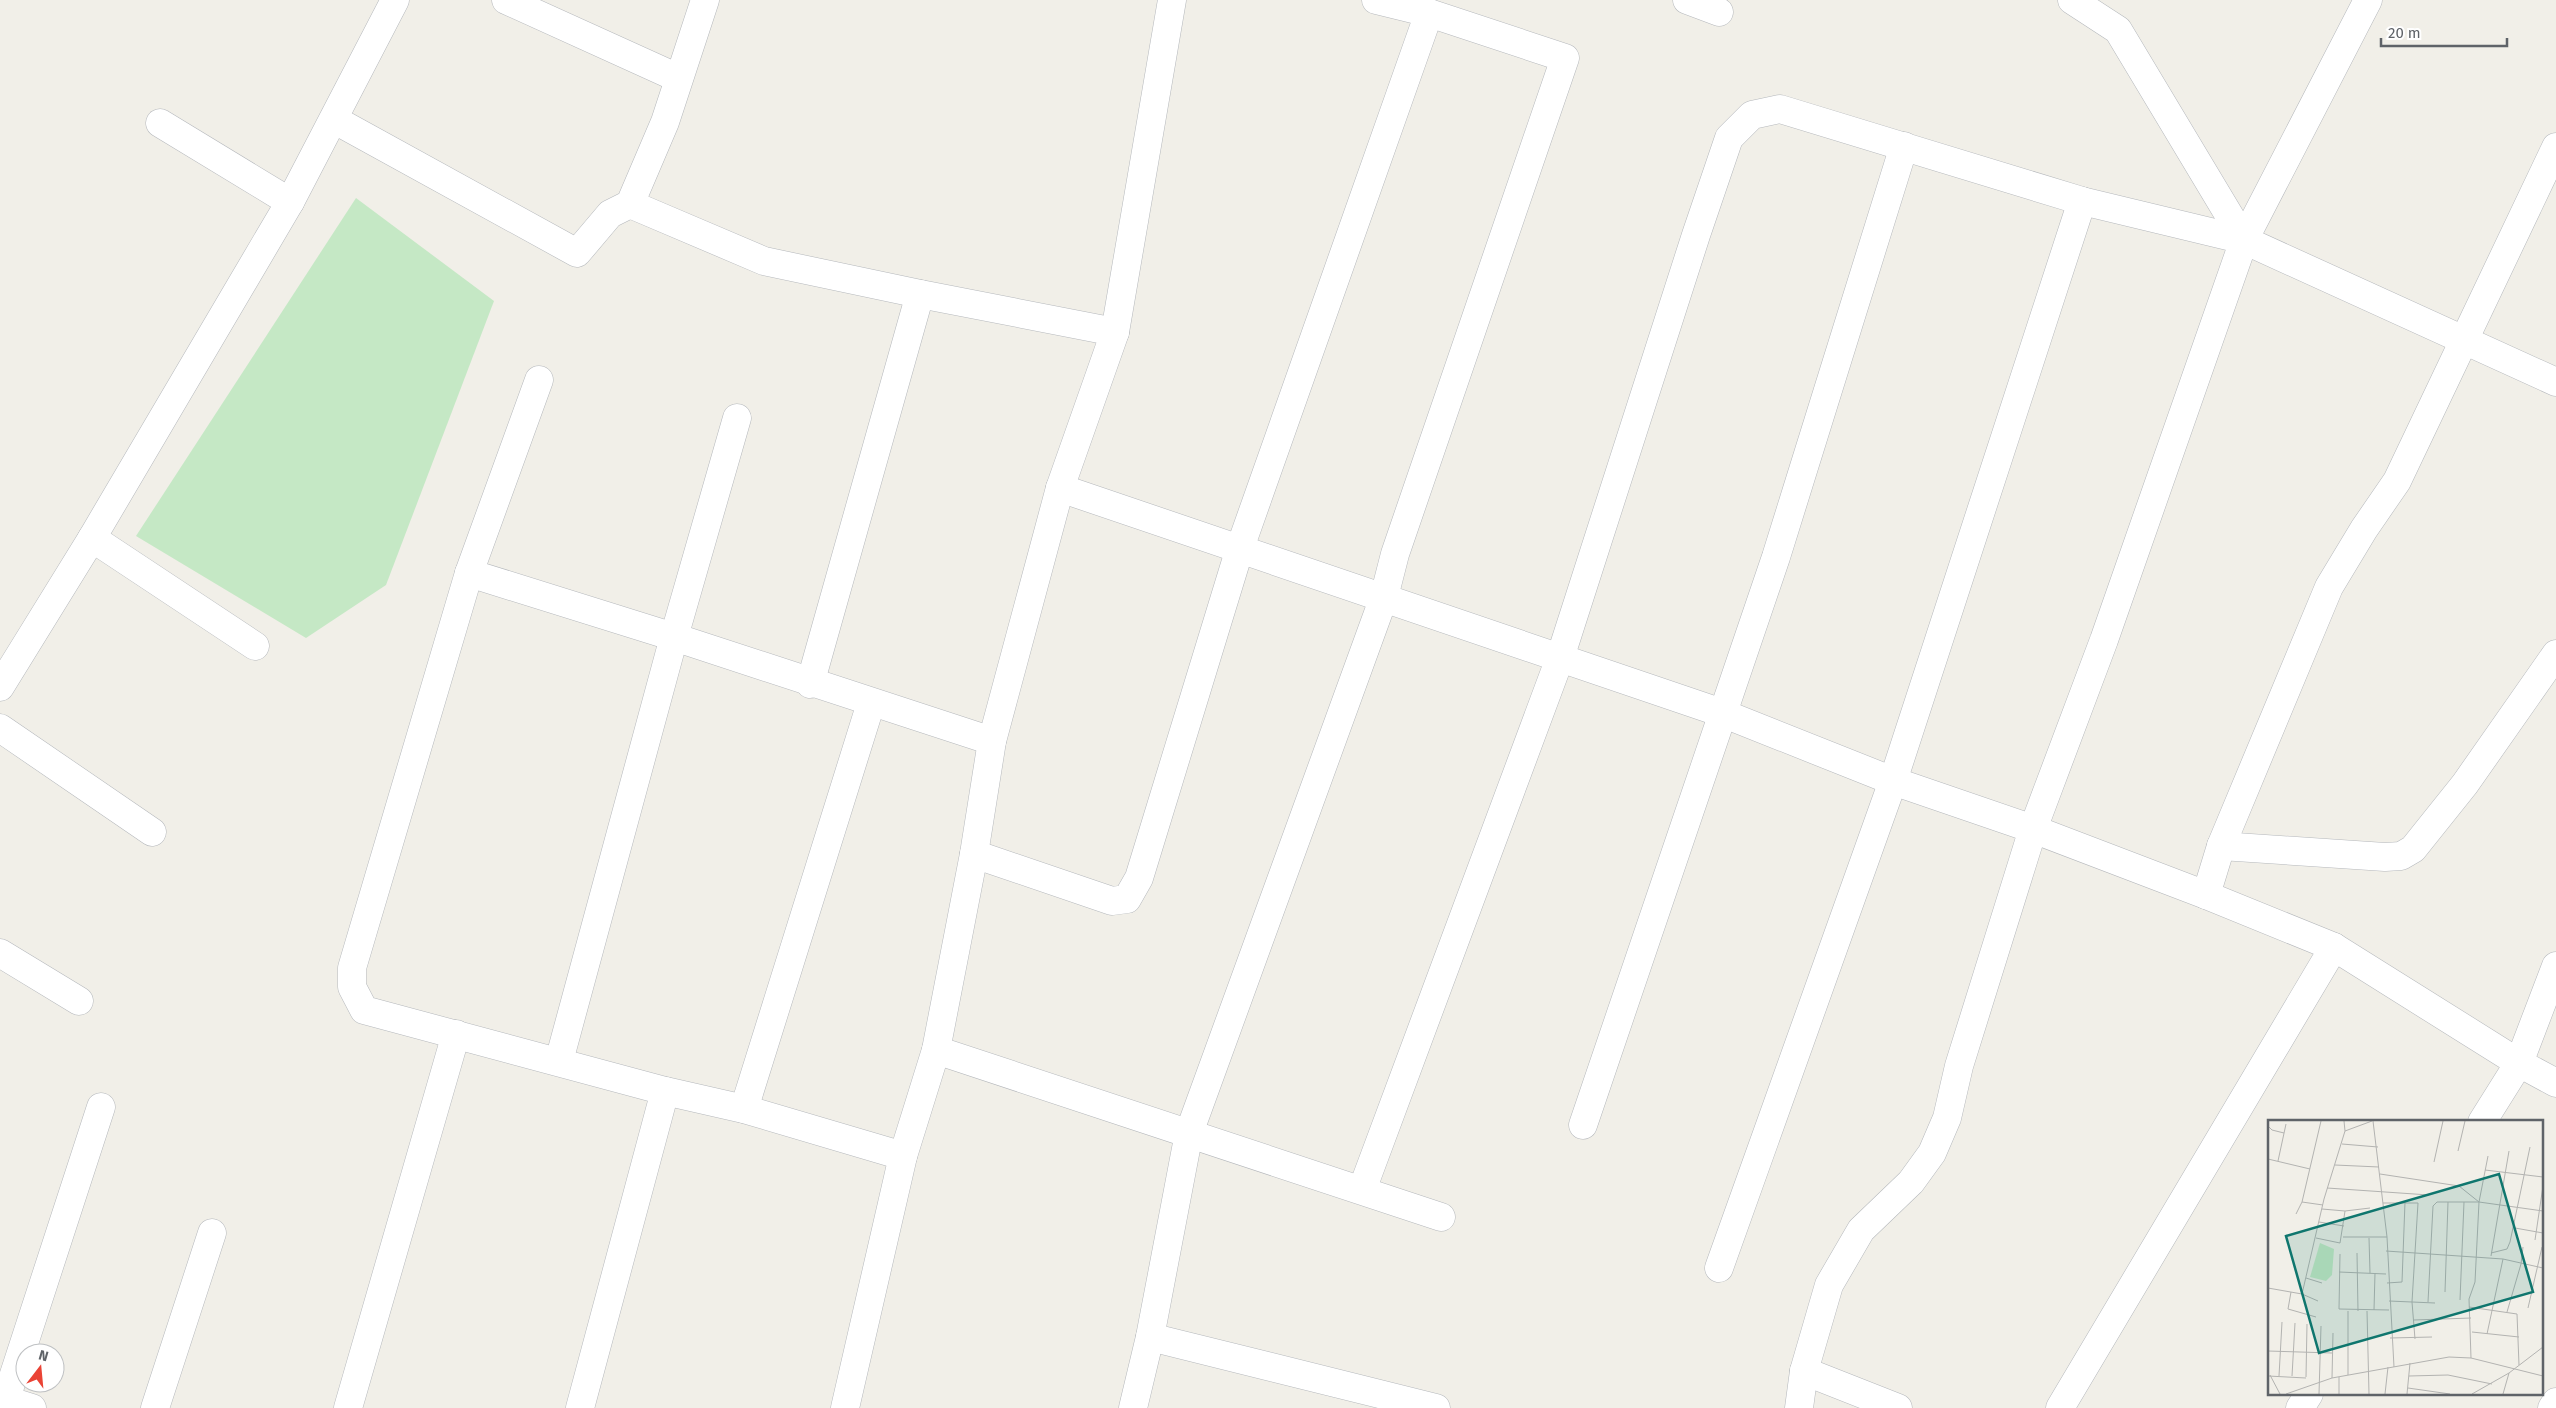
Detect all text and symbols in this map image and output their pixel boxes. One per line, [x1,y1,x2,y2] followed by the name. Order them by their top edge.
[2381,15,2507,47] scale bar
[2388,24,2421,42] text: 20 m
[2268,1120,2544,1396] inset map
[15,1343,65,1393] north arrow
[37,1347,50,1365] text: N

